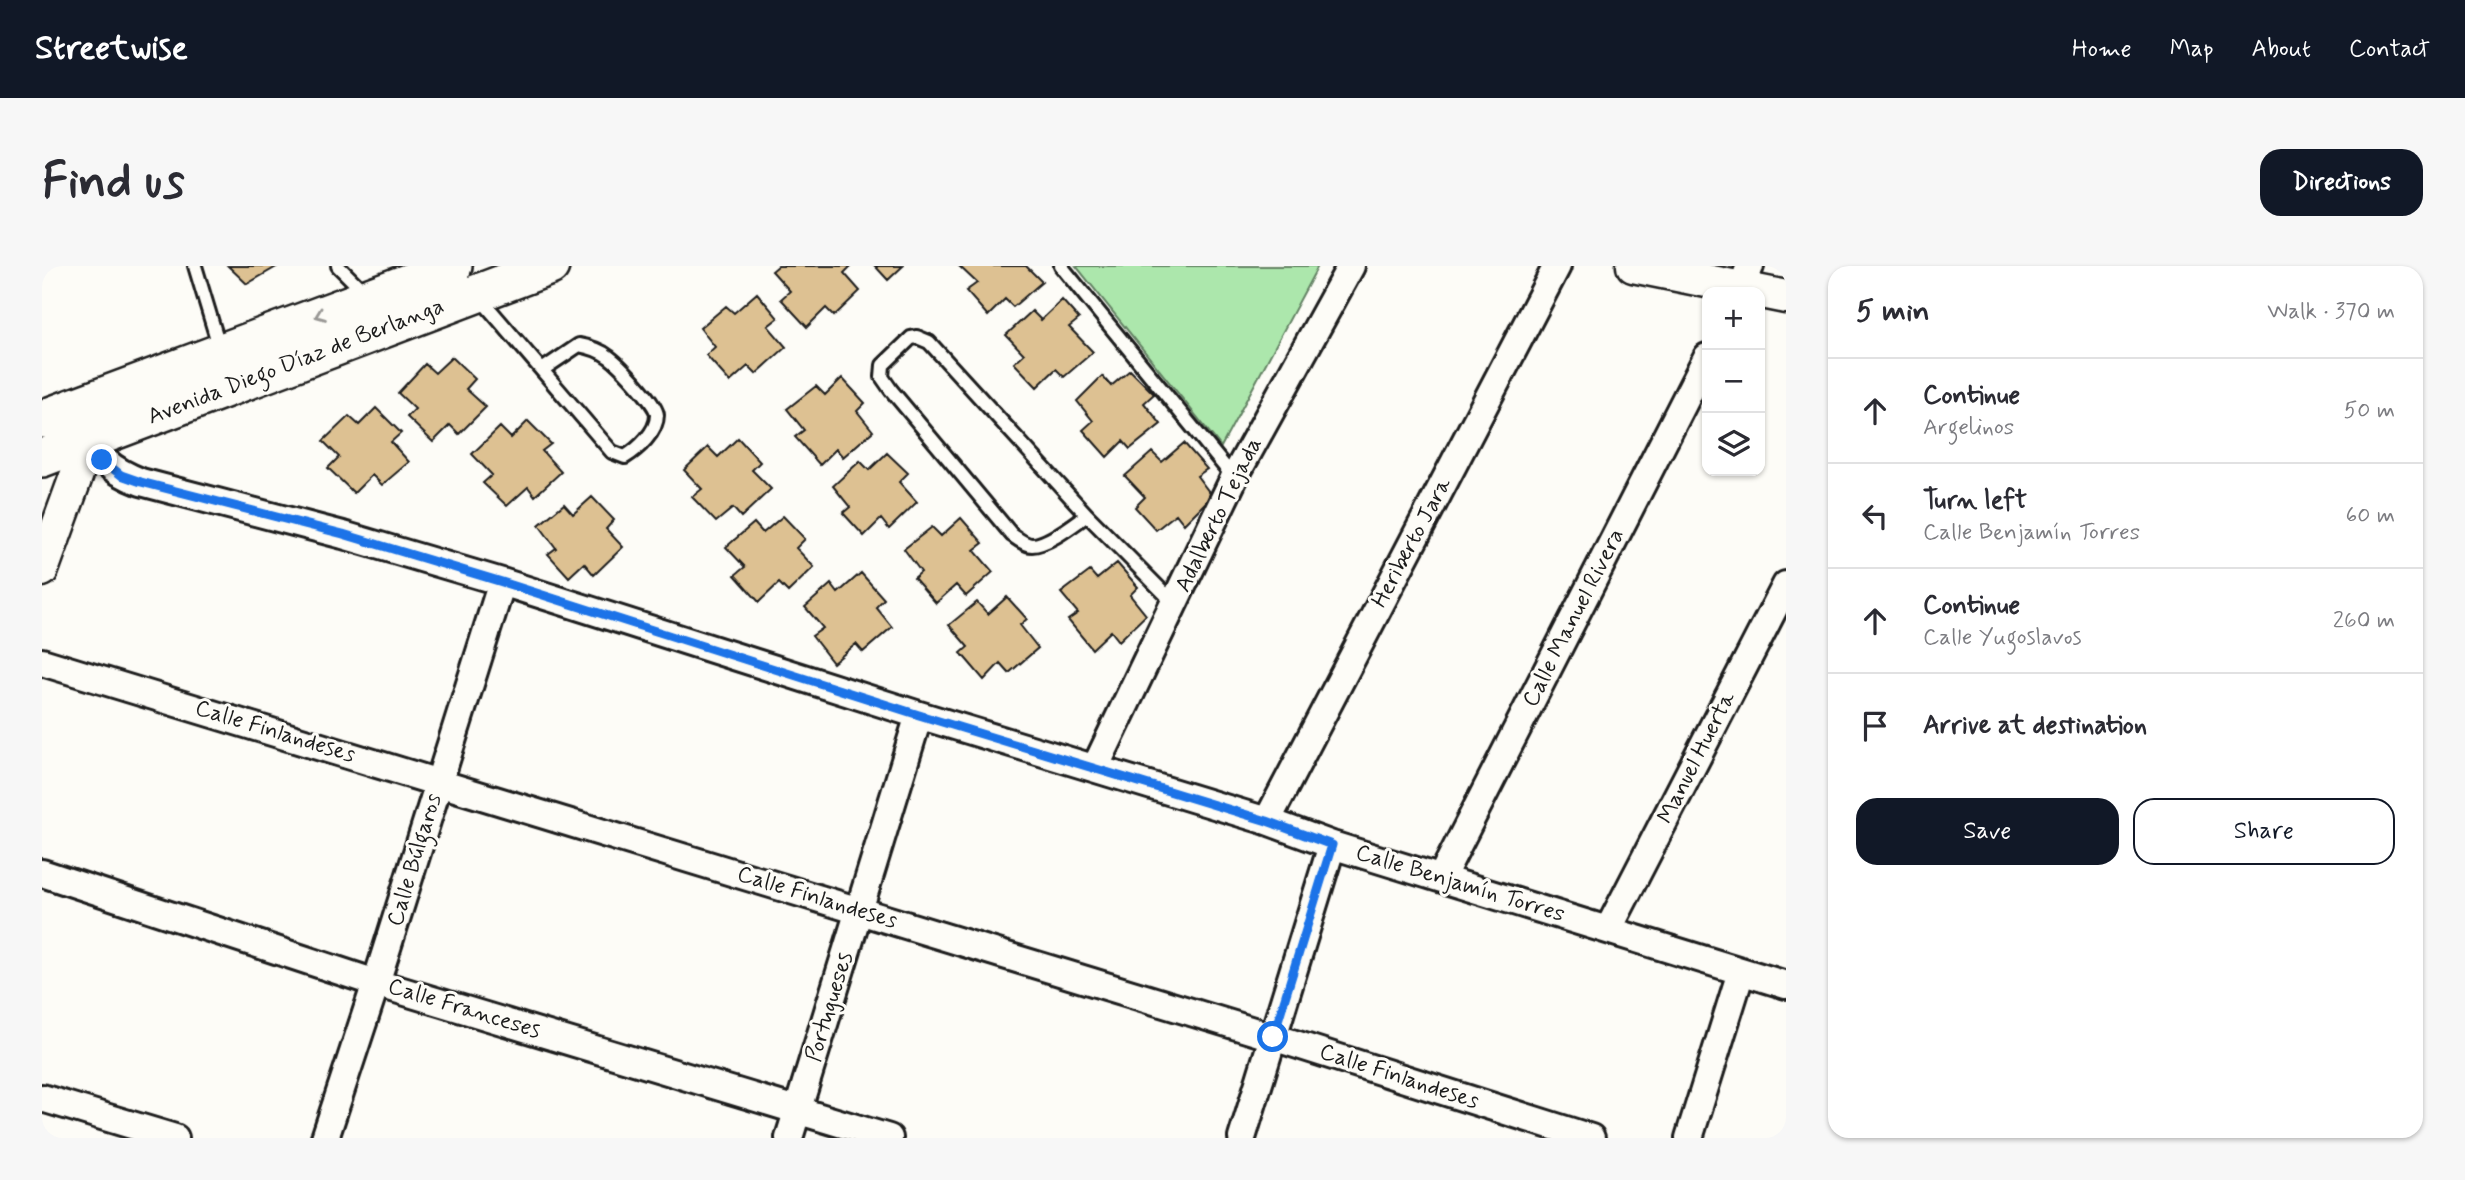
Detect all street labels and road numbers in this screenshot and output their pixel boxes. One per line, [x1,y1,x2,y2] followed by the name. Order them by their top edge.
[144,292,449,434] street label: Avenida Diego Díaz de Berlanga
[1169,433,1269,597] street label: Adalberto Tejada
[1365,473,1459,613] street label: Heriberto Jara
[1516,524,1632,712] street label: Calle Manuel Rivera
[1651,687,1743,829] street label: Manuel Huerta
[191,693,359,771] street label: Calle Finlandeses
[381,790,451,931] street label: Calle Búlgaros
[1352,838,1568,930] street label: Calle Benjamín Torres
[733,859,901,937] street label: Calle Finlandeses
[799,948,861,1066] street label: Portugueses
[384,972,544,1046] street label: Calle Franceses
[1315,1037,1483,1117] street label: Calle Finlandeses

